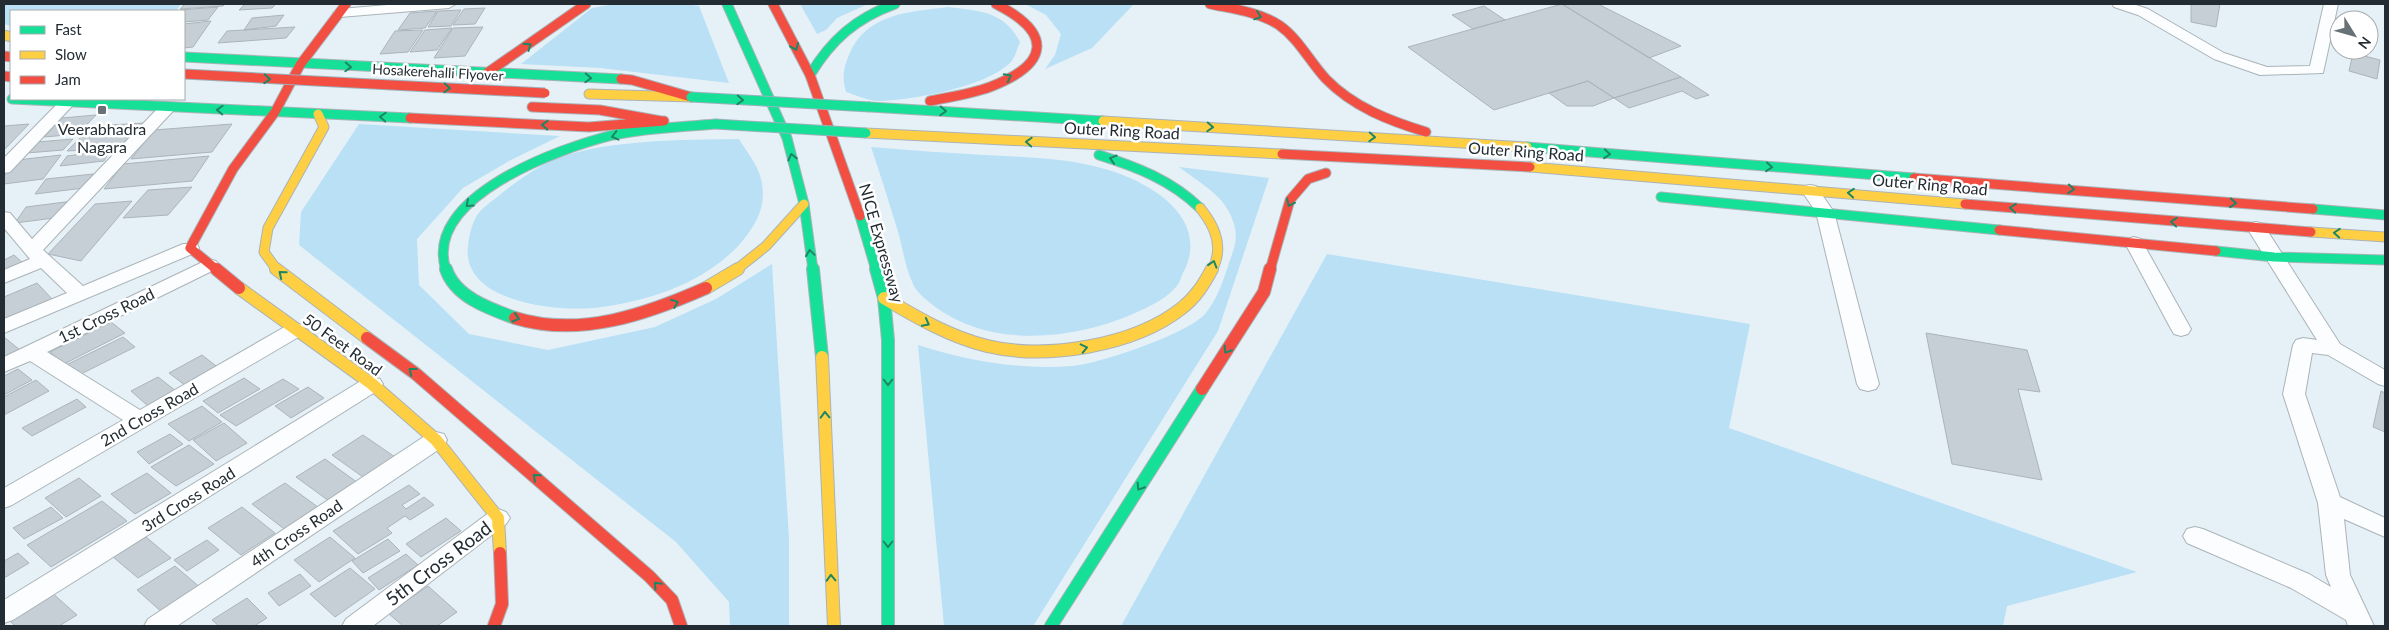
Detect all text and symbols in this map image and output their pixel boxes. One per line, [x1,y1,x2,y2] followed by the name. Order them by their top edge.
[10,10,185,100] legend
[1253,10,1261,20] one-way arrow
[2329,10,2379,60] north arrow
[55,20,82,38] text: Fast
[2355,34,2375,53] text: N
[789,42,800,51] one-way arrow
[522,43,532,52] one-way arrow
[55,45,87,63] text: Slow
[372,60,504,84] street label: Hosakerehalli Flyover
[345,61,353,72] one-way arrow
[55,70,81,88] text: Jam
[585,72,593,83] one-way arrow
[264,73,272,84] one-way arrow
[1003,73,1012,83] one-way arrow
[443,82,451,93] one-way arrow
[736,94,744,105] one-way arrow
[96,104,108,116] marker: Veerabhadra Nagara
[216,104,224,115] one-way arrow
[939,105,947,116] one-way arrow
[379,111,387,122] one-way arrow
[1064,117,1180,143] street label: Outer Ring Road
[58,119,146,156] place label: Veerabhadra Nagara
[541,119,549,130] one-way arrow
[1206,122,1214,133] one-way arrow
[610,130,619,141] one-way arrow
[1368,132,1376,143] one-way arrow
[1025,137,1033,148] one-way arrow
[1468,137,1584,165] street label: Outer Ring Road
[1604,148,1612,159] one-way arrow
[787,152,798,161] one-way arrow
[1110,155,1118,165] one-way arrow
[1766,161,1774,172] one-way arrow
[1871,169,1989,199] street label: Outer Ring Road
[856,181,908,306] street label: NICE Expressway
[2067,184,2075,195] one-way arrow
[1847,188,1855,199] one-way arrow
[1287,197,1297,206] one-way arrow
[2229,197,2237,208] one-way arrow
[466,199,475,208] one-way arrow
[2008,203,2016,214] one-way arrow
[2170,217,2178,228] one-way arrow
[2332,228,2340,239] one-way arrow
[806,249,816,258] one-way arrow
[1208,260,1218,269] one-way arrow
[279,272,288,280] one-way arrow
[55,284,157,346] street label: 1st Cross Road
[670,298,678,308] one-way arrow
[300,309,386,379] street label: 50 Feet Road
[511,312,519,322] one-way arrow
[921,316,930,326] one-way arrow
[1079,343,1088,354] one-way arrow
[1223,345,1233,354] one-way arrow
[409,368,418,377] one-way arrow
[97,378,201,450] street label: 2nd Cross Road
[883,378,893,386] one-way arrow
[819,411,830,419] one-way arrow
[138,463,238,535] street label: 3rd Cross Road
[532,474,541,483] one-way arrow
[1136,482,1146,491] one-way arrow
[246,495,346,571] street label: 4th Cross Road
[380,516,496,610] street label: 5th Cross Road
[883,541,893,549] one-way arrow
[826,573,837,581] one-way arrow
[654,581,663,590] one-way arrow

